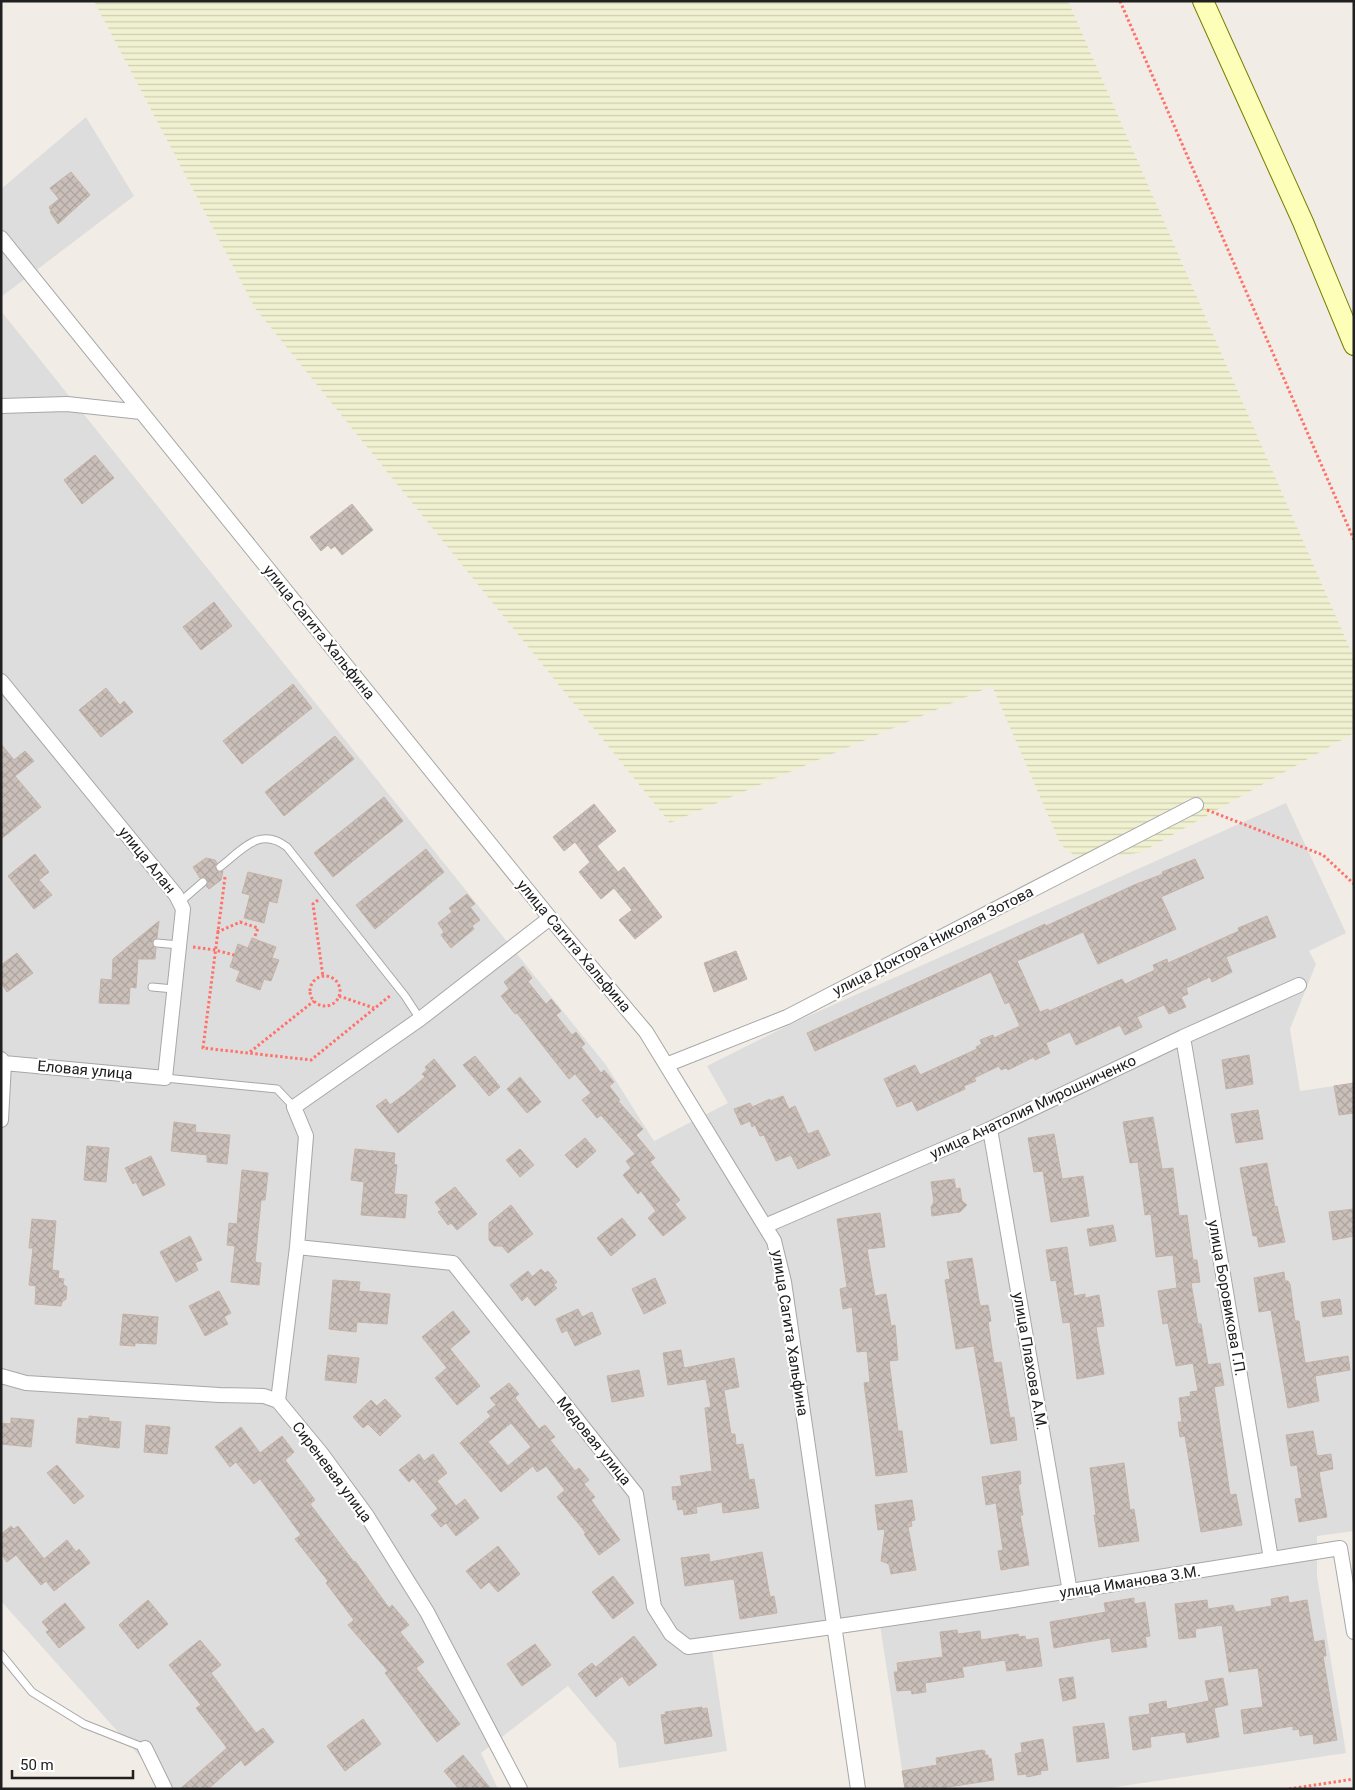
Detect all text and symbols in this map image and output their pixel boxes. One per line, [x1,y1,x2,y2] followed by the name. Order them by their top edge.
[259,561,379,703] street label: улица Сагита Хальфина
[115,823,179,897] street label: улица Алан
[513,876,635,1016] street label: улица Сагита Хальфина
[830,882,1036,1000] street label: улица Доктора Николая Зотова
[927,1051,1139,1163] street label: улица Анатолия Мирошниченко
[37,1057,133,1083] street label: Еловая улица
[1204,1219,1250,1377] street label: улица Боровикова Г.П.
[768,1249,812,1417] street label: улица Сагита Хальфина
[1009,1291,1051,1431] street label: улица Плахова А.М.
[553,1393,635,1489] street label: Медовая улица
[288,1418,376,1526] street label: Сиреневая улица
[1058,1562,1202,1602] street label: улица Иманова З.М.
[12,1748,134,1780] scale bar
[20,1756,54,1774] text: 50 m

